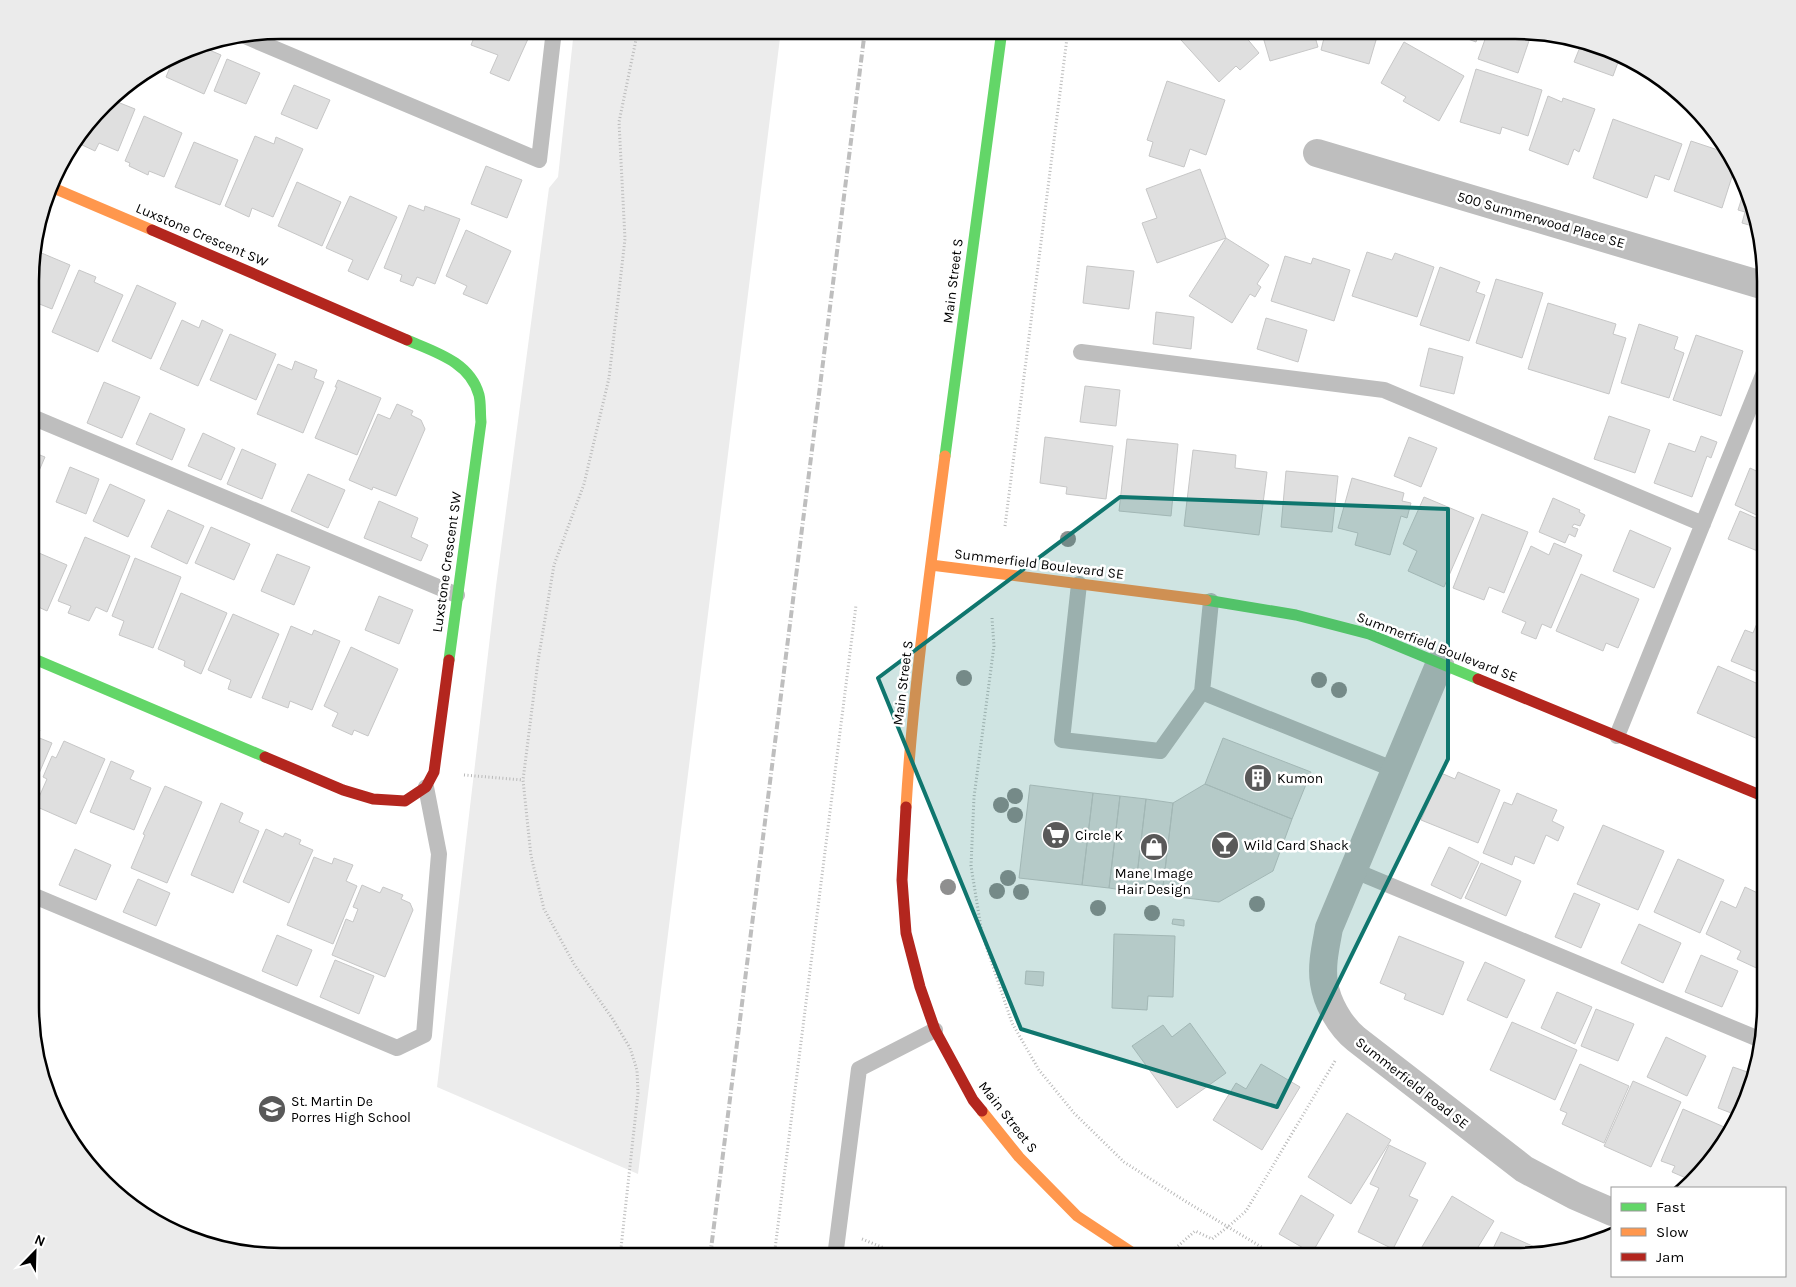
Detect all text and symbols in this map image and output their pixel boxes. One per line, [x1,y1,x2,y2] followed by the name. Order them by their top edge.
[1455,188,1627,252] street label: 500 Summerwood Place SE
[133,199,271,271] street label: Luxstone Crescent SW
[939,237,967,325] street label: Main Street S
[429,490,465,634] street label: Luxstone Crescent SW
[953,545,1125,583] street label: Summerfield Boulevard SE
[1354,608,1520,686] street label: Summerfield Boulevard SE
[889,639,917,727] street label: Main Street S
[1243,763,1273,793] building icon: Kumon
[1277,770,1323,787] place label: Kumon
[1041,820,1071,850] supermarket icon: Circle K
[1075,827,1123,844] place label: Circle K
[1210,830,1240,860] bar icon: Wild Card Shack
[1139,832,1169,862] shop icon: Mane Image Hair Design
[1244,837,1349,854] place label: Wild Card Shack
[1115,865,1193,898] place label: Mane Image Hair Design
[1352,1034,1472,1132] street label: Summerfield Road SE
[975,1078,1041,1156] street label: Main Street S
[291,1093,411,1126] place label: St. Martin De Porres High School
[257,1094,287,1124] school or university icon: St. Martin De Porres High School
[1611,1187,1786,1277] legend
[1656,1198,1686,1216] text: Fast
[1656,1223,1688,1241] text: Slow
[10,1227,60,1277] north arrow
[32,1231,48,1250] text: N
[1656,1248,1684,1266] text: Jam

